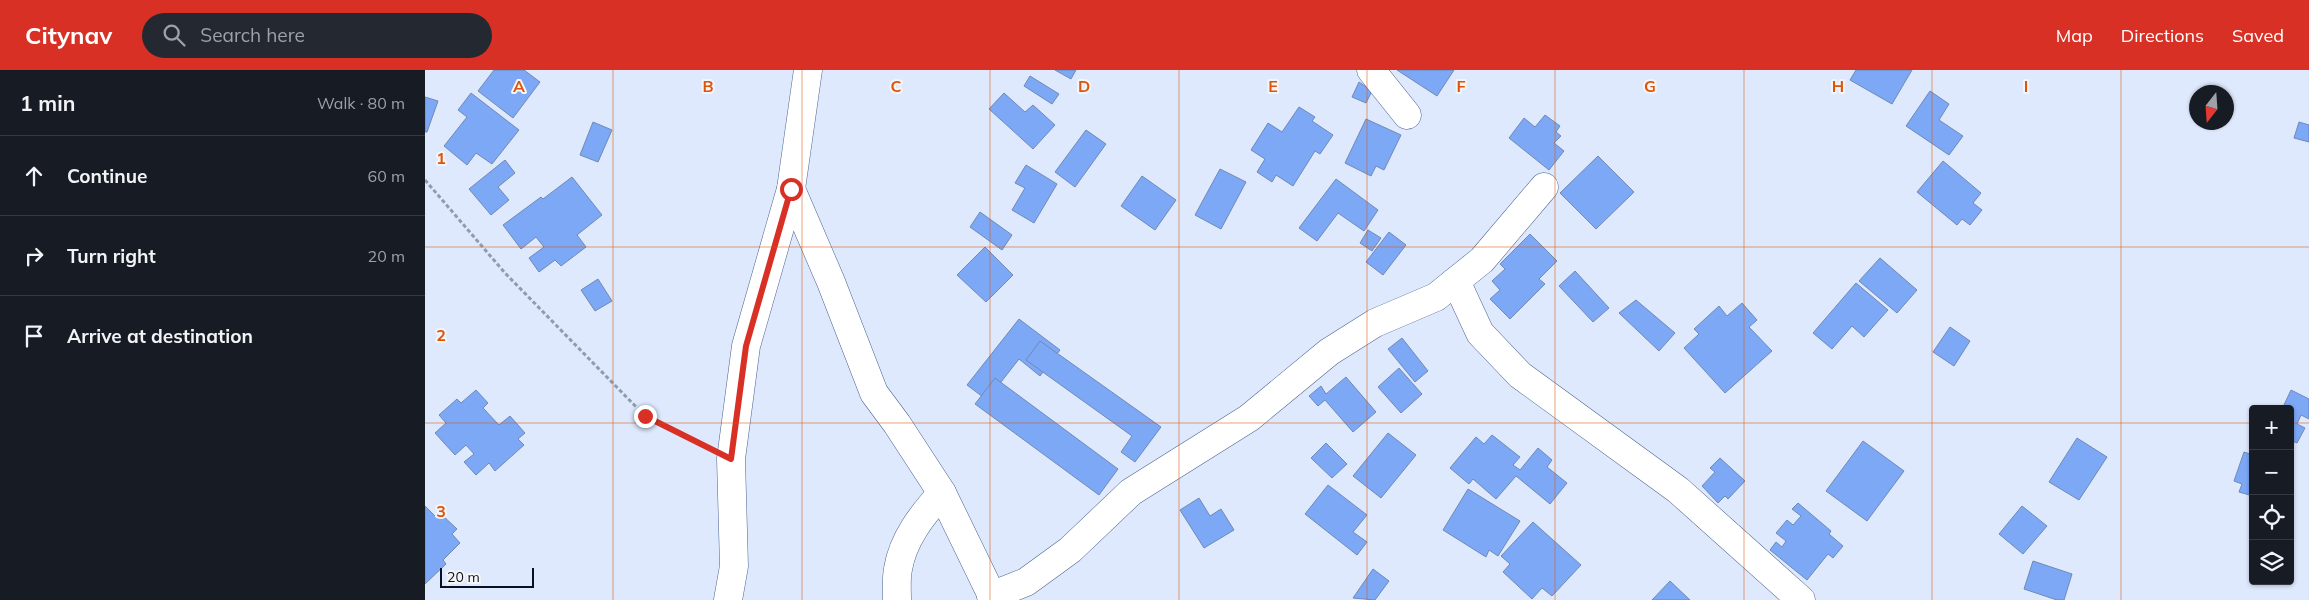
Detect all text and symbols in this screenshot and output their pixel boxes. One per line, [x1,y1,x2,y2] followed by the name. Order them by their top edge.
[142,13,492,58] search box
[25,20,112,50] text: Citynav
[160,21,188,49] icon: search
[200,23,305,47] text: Search here
[2056,24,2093,47] text: Map
[2121,24,2204,47] text: Directions
[2232,24,2284,47] text: Saved
[513,76,525,96] text: A
[702,76,714,96] text: B
[891,76,902,96] text: C
[1078,76,1090,96] text: D
[1268,76,1278,96] text: E
[1456,76,1466,96] text: F
[1644,76,1656,96] text: G
[1832,76,1844,96] text: H
[2024,76,2028,96] text: I
[2189,85,2234,130] north arrow
[20,90,75,116] text: 1 min
[317,93,405,113] text: Walk · 80 m
[436,148,446,168] text: 1
[20,162,48,190] icon: ahead
[67,164,147,188] text: Continue
[368,166,405,186] text: 60 m
[780,178,803,201] route start
[20,242,48,270] icon: right
[67,244,156,268] text: Turn right
[368,246,405,266] text: 20 m
[20,322,48,350] icon: arrive
[67,324,253,348] text: Arrive at destination
[436,325,446,345] text: 2
[634,405,657,428] route end
[2249,405,2294,585] map controls
[2249,405,2294,450] button: +
[2249,450,2294,495] button: −
[2249,495,2294,540] button: locate
[436,501,446,521] text: 3
[2249,540,2294,585] button: layers
[440,565,534,588] scale bar
[447,568,480,586] text: 20 m

